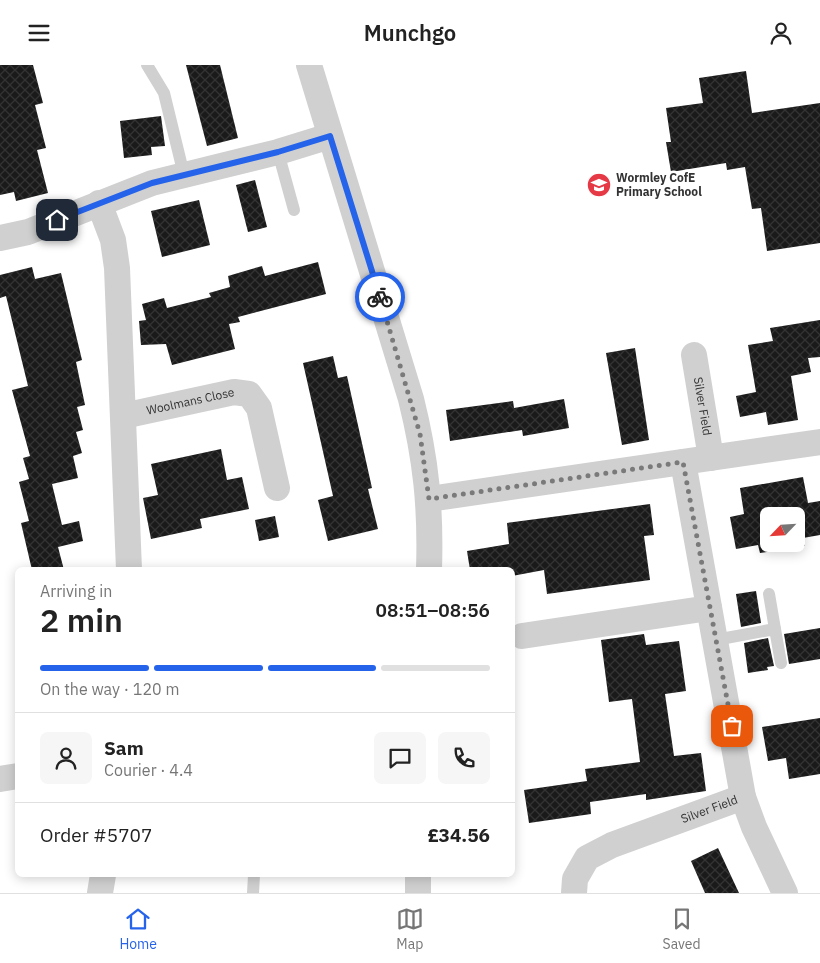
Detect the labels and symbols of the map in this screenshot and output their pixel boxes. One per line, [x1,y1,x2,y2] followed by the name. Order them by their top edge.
[616,170,702,199] place label: Wormley CofE Primary School
[586,172,612,198] school or university icon: Wormley CofE Primary School
[36,199,78,241] pin
[355,272,405,322] courier
[691,376,715,437] street label: Silver Field
[145,384,236,418] street label: Woolmans Close
[760,507,805,553] north arrow
[711,705,753,747] pin
[679,792,740,826] street label: Silver Field

